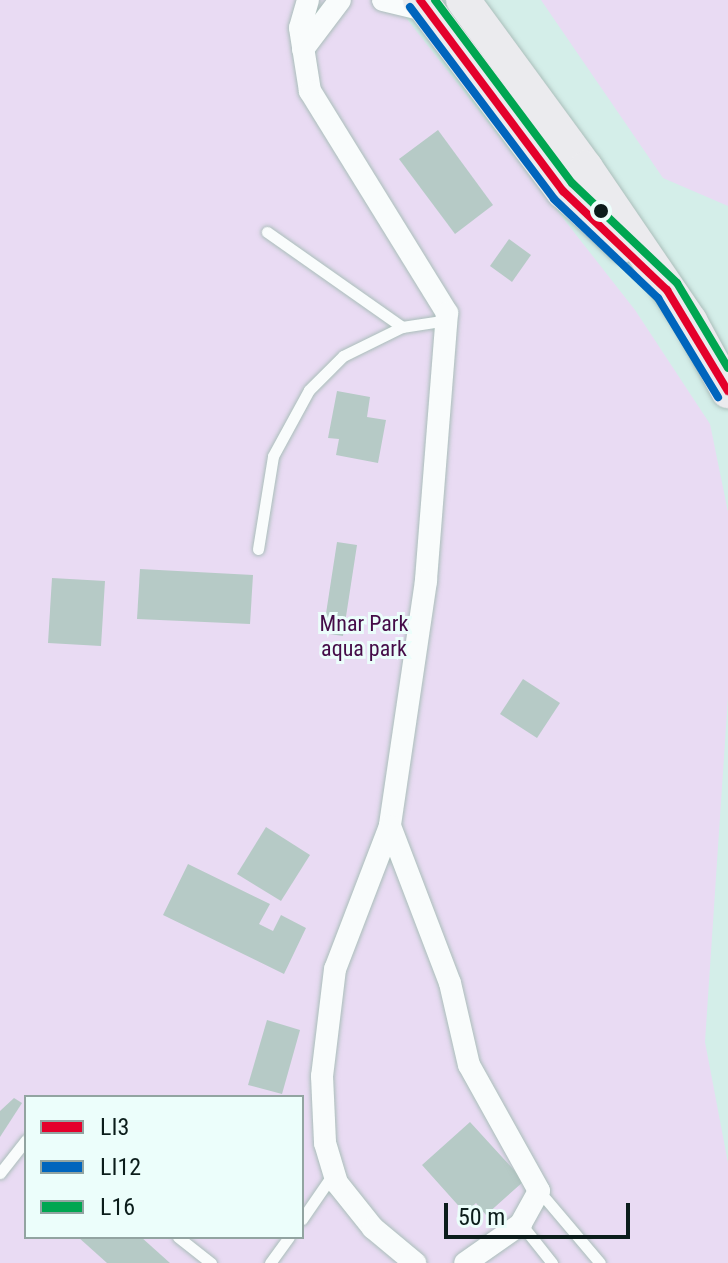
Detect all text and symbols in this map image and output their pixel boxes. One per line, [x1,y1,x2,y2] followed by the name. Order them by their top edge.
[593,203,609,219] unlabelled marker
[320,610,408,662] park label: Mnar Park aqua park
[24,1095,304,1239] legend
[100,1113,129,1141] text: LI3
[100,1153,141,1181] text: LI12
[448,1187,634,1237] scale bar
[100,1193,135,1221] text: L16
[458,1203,505,1231] text: 50 m

